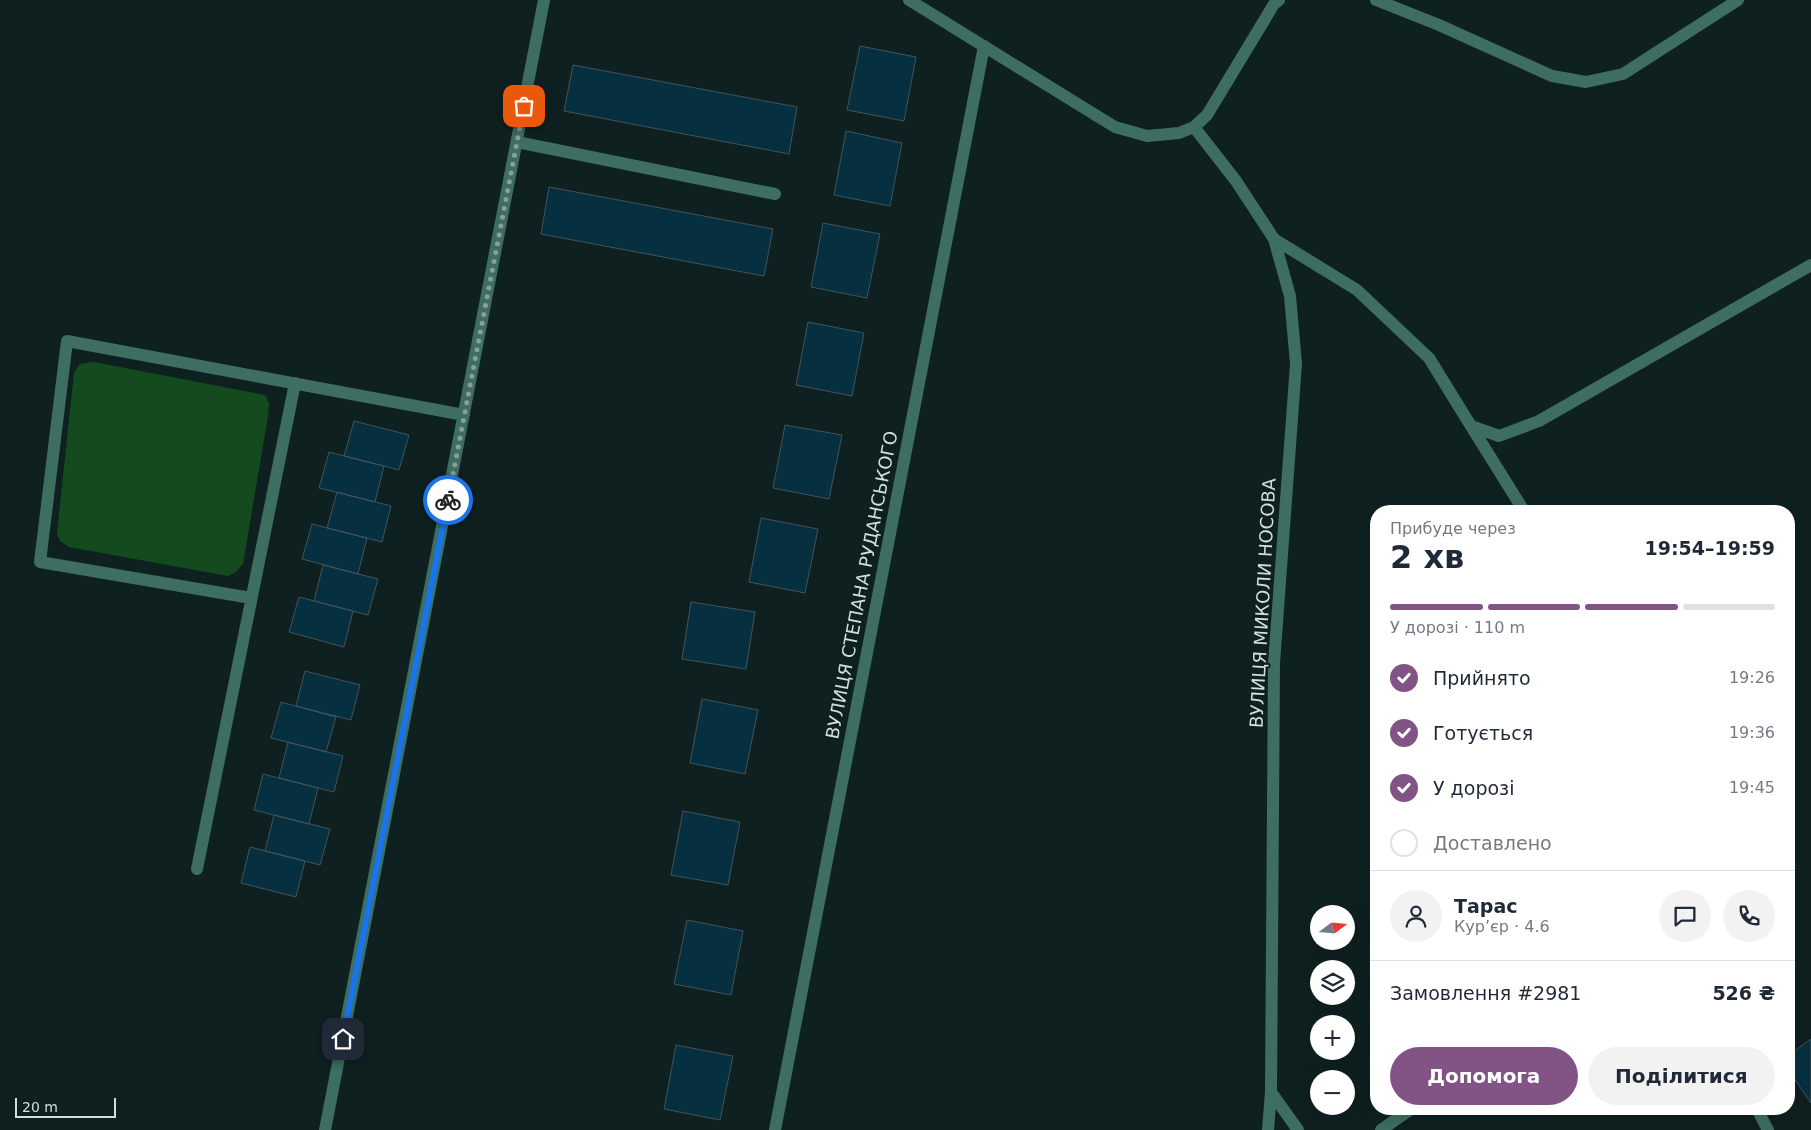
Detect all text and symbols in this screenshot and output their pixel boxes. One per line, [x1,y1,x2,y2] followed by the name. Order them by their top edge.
[503,85,545,127] pin
[510,92,538,120] icon: bag
[821,429,902,741] street label: ВУЛИЦЯ СТЕПАНА РУДАНСЬКОГО
[423,475,473,525] courier
[1245,477,1280,729] street label: ВУЛИЦЯ МИКОЛИ НОСОВА
[434,486,462,514] icon: bike
[1390,519,1516,538] text: Прибуде через
[1645,537,1775,559] text: 19:54–19:59
[1390,538,1464,576] text: 2 хв
[1390,618,1525,637] text: У дорозі · 110 m
[1390,664,1418,692] icon: check
[1433,667,1531,689] text: Прийнято
[1729,668,1775,687] text: 19:26
[1390,719,1418,747] icon: check
[1433,722,1533,744] text: Готується
[1729,723,1775,742] text: 19:36
[1390,774,1418,802] icon: check
[1433,777,1514,799] text: У дорозі
[1729,778,1775,797] text: 19:45
[1433,832,1552,854] text: Доставлено
[1390,890,1442,942] button: person
[1659,890,1711,942] button: chat
[1723,890,1775,942] button: phone
[1454,895,1517,917] text: Тарас
[1310,905,1355,950] north arrow
[1310,905,1355,1115] map controls
[1454,917,1550,936] text: Кур’єр · 4.6
[1310,960,1355,1005] button: layers
[1390,982,1581,1004] text: Замовлення #2981
[1712,982,1775,1004] text: 526 ₴
[1310,1015,1355,1060] button: +
[322,1018,364,1060] pin
[329,1025,357,1053] icon: home
[1390,1047,1578,1105] button: Допомога
[1588,1047,1775,1105] button: Поділитися
[1310,1070,1355,1115] button: −
[15,1095,116,1118] scale bar
[22,1099,58,1115] text: 20 m

